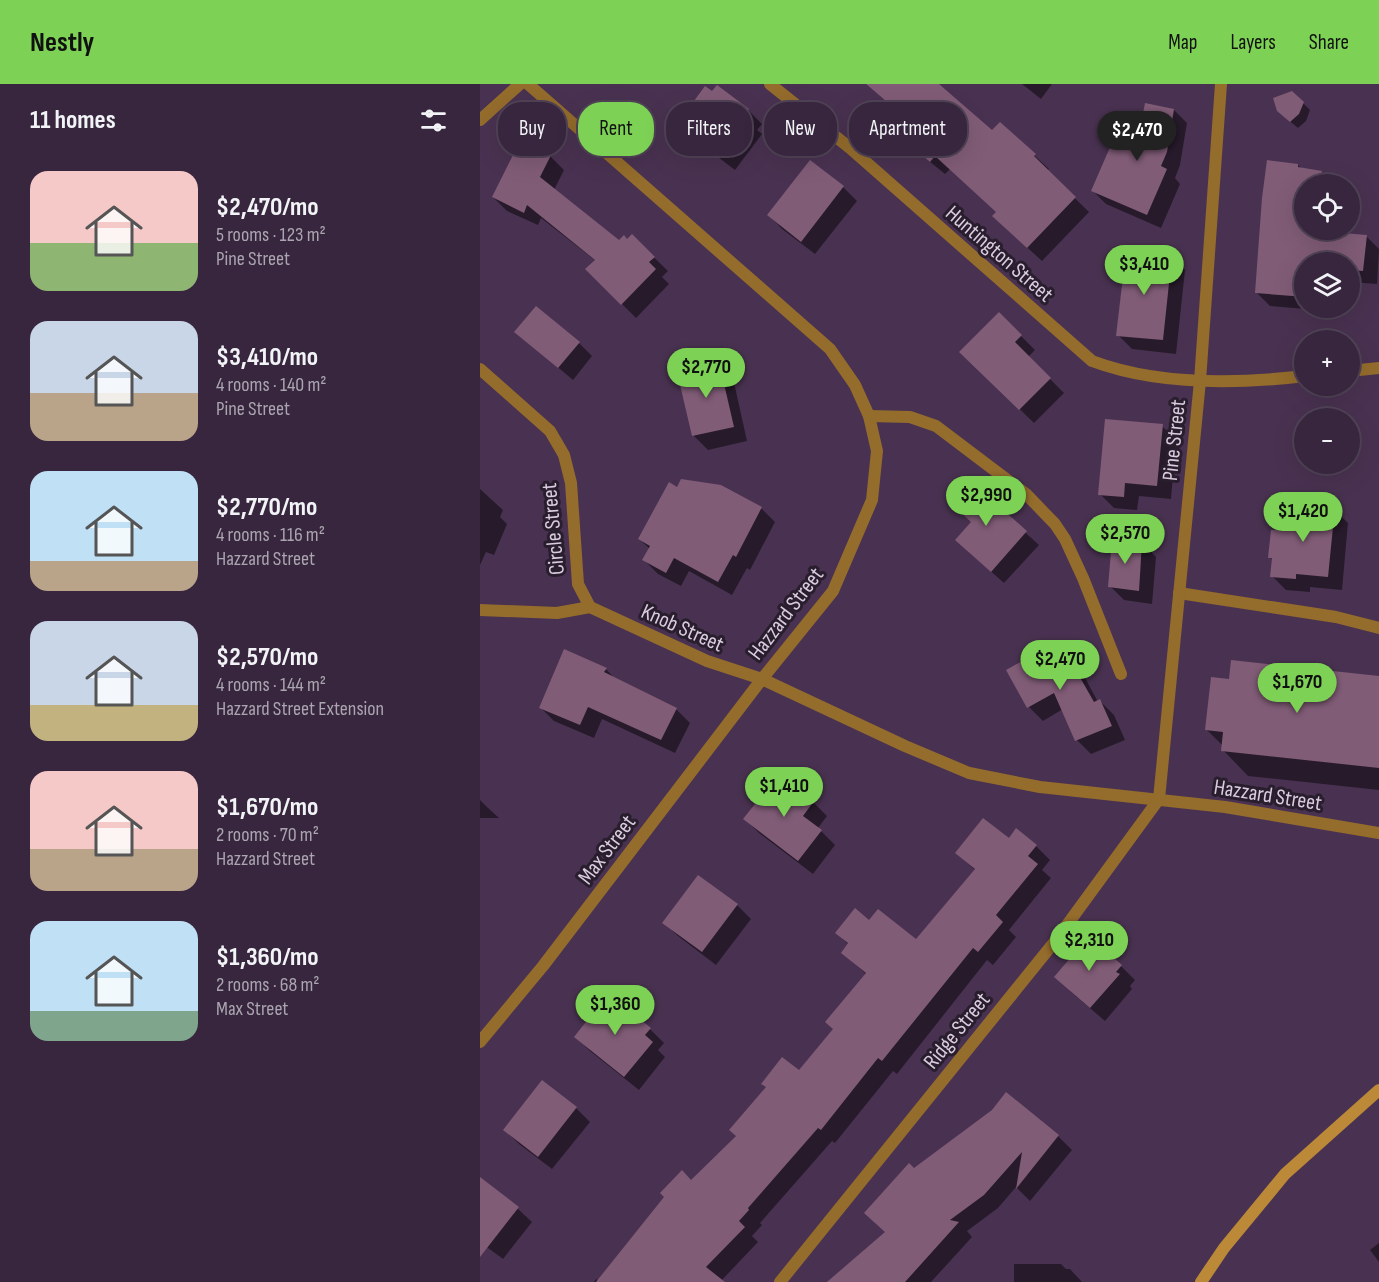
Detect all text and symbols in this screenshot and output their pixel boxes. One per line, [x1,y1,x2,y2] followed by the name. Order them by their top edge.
[30,26,94,59] text: Nestly
[1168,30,1197,55] text: Map
[1230,30,1276,55] text: Layers
[1309,30,1349,55] text: Share
[498,102,566,156] chip: Buy
[578,102,654,156] chip: Rent
[666,102,752,156] chip: Filters
[764,102,837,156] chip: New
[849,102,967,156] chip: Apartment
[417,104,450,137] icon: filters
[30,105,116,136] text: 11 homes
[1088,111,1186,162] pin: $2,470
[1112,118,1163,142] text: $2,470
[1294,174,1360,474] map controls
[1294,174,1360,240] button: locate
[216,192,319,223] text: $2,470/mo
[78,195,150,267] icon: home
[940,200,1059,308] street label: Huntington Street
[216,223,326,247] text: 5 rooms · 123 m²
[1095,245,1193,296] pin: $3,410
[216,247,290,271] text: Pine Street
[1119,252,1169,276] text: $3,410
[1294,252,1360,318] button: layers
[1294,330,1360,396] button: +
[216,342,318,373] text: $3,410/mo
[78,345,150,417] icon: home
[657,348,755,399] pin: $2,770
[681,355,731,379] text: $2,770
[216,373,326,397] text: 4 rooms · 140 m²
[216,397,290,421] text: Pine Street
[1157,398,1192,482] street label: Pine Street
[1294,408,1360,474] button: −
[937,476,1035,527] pin: $2,990
[536,481,571,576] street label: Circle Street
[960,483,1012,507] text: $2,990
[216,492,317,523] text: $2,770/mo
[1254,492,1352,543] pin: $1,420
[78,495,150,567] icon: home
[1278,499,1328,523] text: $1,420
[1076,514,1174,565] pin: $2,570
[1100,521,1150,545] text: $2,570
[216,523,325,547] text: 4 rooms · 116 m²
[216,547,315,571] text: Hazzard Street
[743,562,830,666] street label: Hazzard Street
[637,598,728,659] street label: Knob Street
[1011,640,1109,691] pin: $2,470
[216,642,318,673] text: $2,570/mo
[78,645,150,717] icon: home
[1035,647,1086,671] text: $2,470
[1248,663,1346,714] pin: $1,670
[1272,670,1322,694] text: $1,670
[216,673,326,697] text: 4 rooms · 144 m²
[216,697,384,721] text: Hazzard Street Extension
[735,767,833,818] pin: $1,410
[759,774,809,798] text: $1,410
[1212,774,1324,817] street label: Hazzard Street
[216,792,318,823] text: $1,670/mo
[78,795,150,867] icon: home
[572,810,642,890] street label: Max Street
[216,823,319,847] text: 2 rooms · 70 m²
[216,847,315,871] text: Hazzard Street
[1040,921,1138,972] pin: $2,310
[1064,928,1114,952] text: $2,310
[216,942,319,973] text: $1,360/mo
[78,945,150,1017] icon: home
[216,973,320,997] text: 2 rooms · 68 m²
[566,985,664,1036] pin: $1,360
[918,987,996,1075] street label: Ridge Street
[590,992,640,1016] text: $1,360
[216,997,288,1021] text: Max Street

